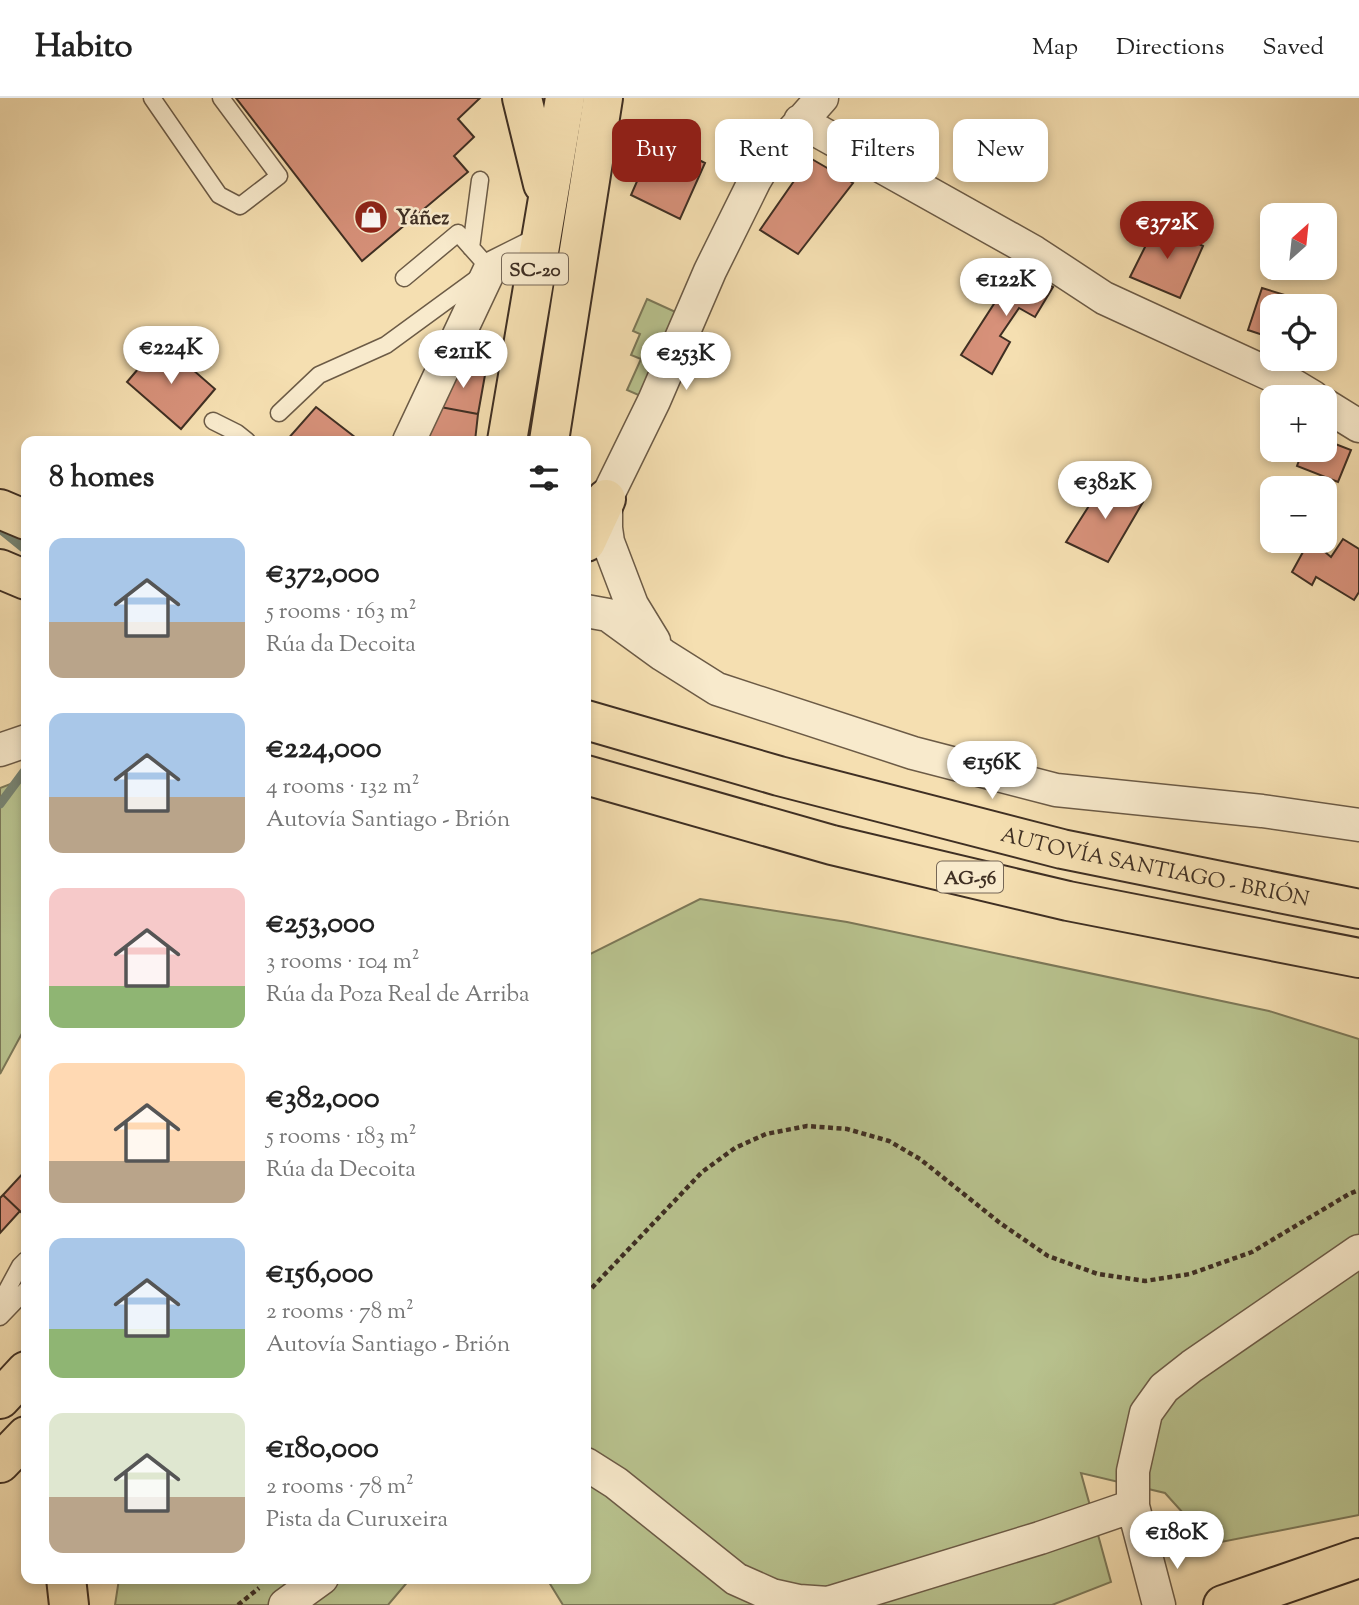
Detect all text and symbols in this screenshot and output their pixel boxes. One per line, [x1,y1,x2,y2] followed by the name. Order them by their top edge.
[35,24,133,72] text: Habito
[1032,31,1078,65] text: Map
[1116,31,1224,65] text: Directions
[1262,31,1324,65] text: Saved
[612,119,701,182] chip: Buy
[715,119,813,182] chip: Rent
[827,119,939,182] chip: Filters
[953,119,1048,182] chip: New
[352,198,390,236] shop icon: Yáñez
[1118,202,1216,261] pin: €372K
[1260,203,1337,280] north arrow
[1260,203,1337,553] map controls
[396,204,449,234] place label: Yáñez
[1136,207,1198,240] text: €372K
[502,253,568,284] road number: SC-20
[957,258,1055,318] pin: €122K
[976,264,1036,297] text: €122K
[1260,294,1337,371] button: locate
[122,327,220,386] pin: €224K
[414,330,512,390] pin: €211K
[139,332,203,365] text: €224K
[637,332,735,392] pin: €253K
[435,336,491,369] text: €211K
[657,338,715,371] text: €253K
[1260,385,1337,462] button: +
[49,457,154,500] text: 8 homes
[525,459,563,497] icon: filters
[1056,462,1154,521] pin: €382K
[1074,467,1136,500] text: €382K
[1260,476,1337,553] button: −
[266,553,380,596] text: €372,000
[105,566,189,650] icon: home
[266,596,416,629] text: 5 rooms · 163 m²
[266,629,416,662] text: Rúa da Decoita
[266,728,382,771] text: €224,000
[105,741,189,825] icon: home
[943,742,1041,801] pin: €156K
[963,747,1021,780] text: €156K
[266,771,419,804] text: 4 rooms · 132 m²
[266,804,510,837] text: Autovía Santiago - Brión
[997,821,1312,916] street label: AUTOVÍA SANTIAGO - BRIÓN
[937,862,1003,892] road number: AG-56
[266,903,375,946] text: €253,000
[105,916,189,1000] icon: home
[266,946,420,979] text: 3 rooms · 104 m²
[266,979,530,1012] text: Rúa da Poza Real de Arriba
[266,1078,380,1121] text: €382,000
[105,1091,189,1175] icon: home
[266,1121,417,1154] text: 5 rooms · 183 m²
[266,1154,416,1187] text: Rúa da Decoita
[266,1253,373,1296] text: €156,000
[105,1266,189,1350] icon: home
[266,1296,414,1329] text: 2 rooms · 78 m²
[266,1329,510,1362] text: Autovía Santiago - Brión
[266,1428,379,1471] text: €180,000
[105,1441,189,1525] icon: home
[266,1471,414,1504] text: 2 rooms · 78 m²
[266,1504,448,1537] text: Pista da Curuxeira
[1128,1512,1226,1571] pin: €180K
[1146,1517,1208,1550] text: €180K

